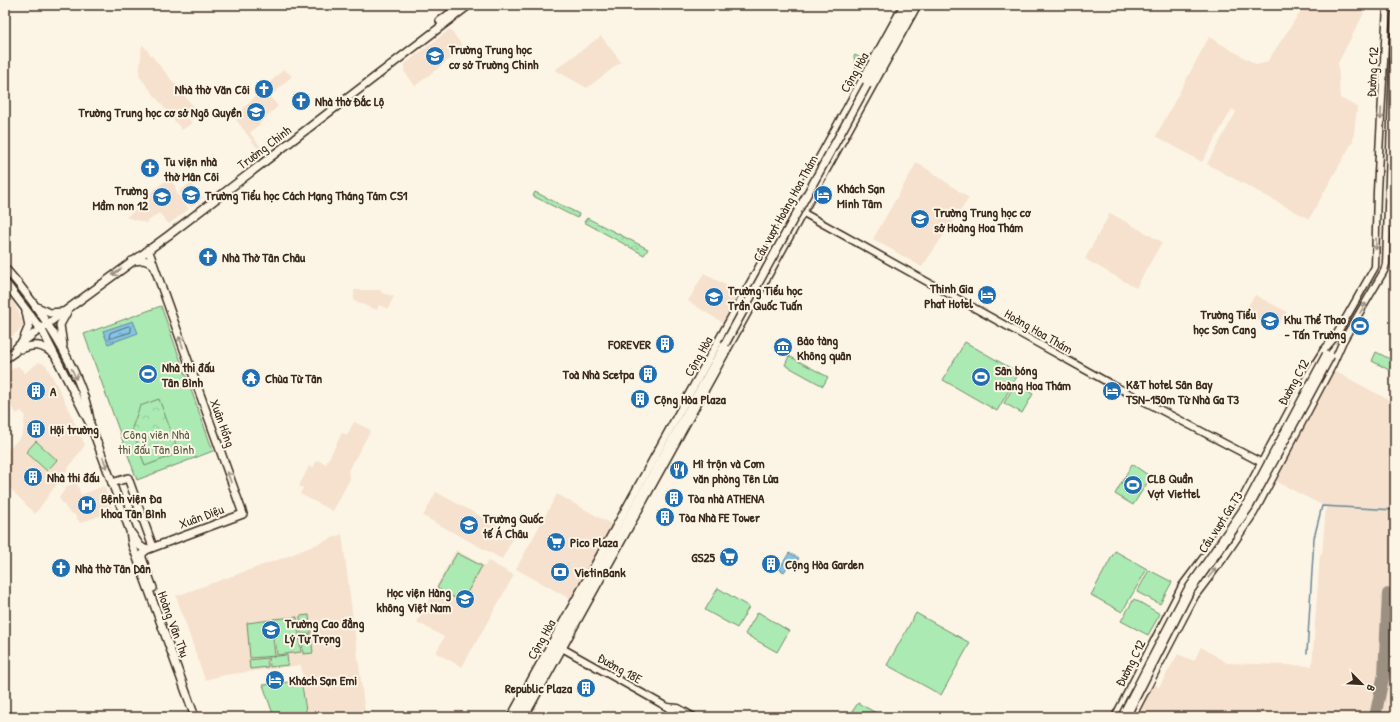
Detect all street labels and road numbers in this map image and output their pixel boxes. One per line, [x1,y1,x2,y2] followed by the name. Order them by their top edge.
[1362,46,1382,98] street label: Đường C12
[836,49,872,95] street label: Cộng Hòa
[233,121,295,173] street label: Trường Chinh
[748,151,822,265] street label: Cầu vượt Hoàng Hoa Thám
[1002,304,1077,358] street label: Hoàng Hoa Thám
[680,333,716,379] street label: Cộng Hòa
[1273,356,1313,408] street label: Đường C12
[206,396,240,450] street label: Xuân Hồng
[1193,488,1247,556] street label: Cầu vượt Ga T3
[176,500,226,532] street label: Xuân Diệu
[154,588,194,660] street label: Hoàng Văn Thụ
[523,616,559,662] street label: Cộng Hòa
[1111,637,1149,689] street label: Đường C12
[594,648,646,688] street label: Đường 18E

